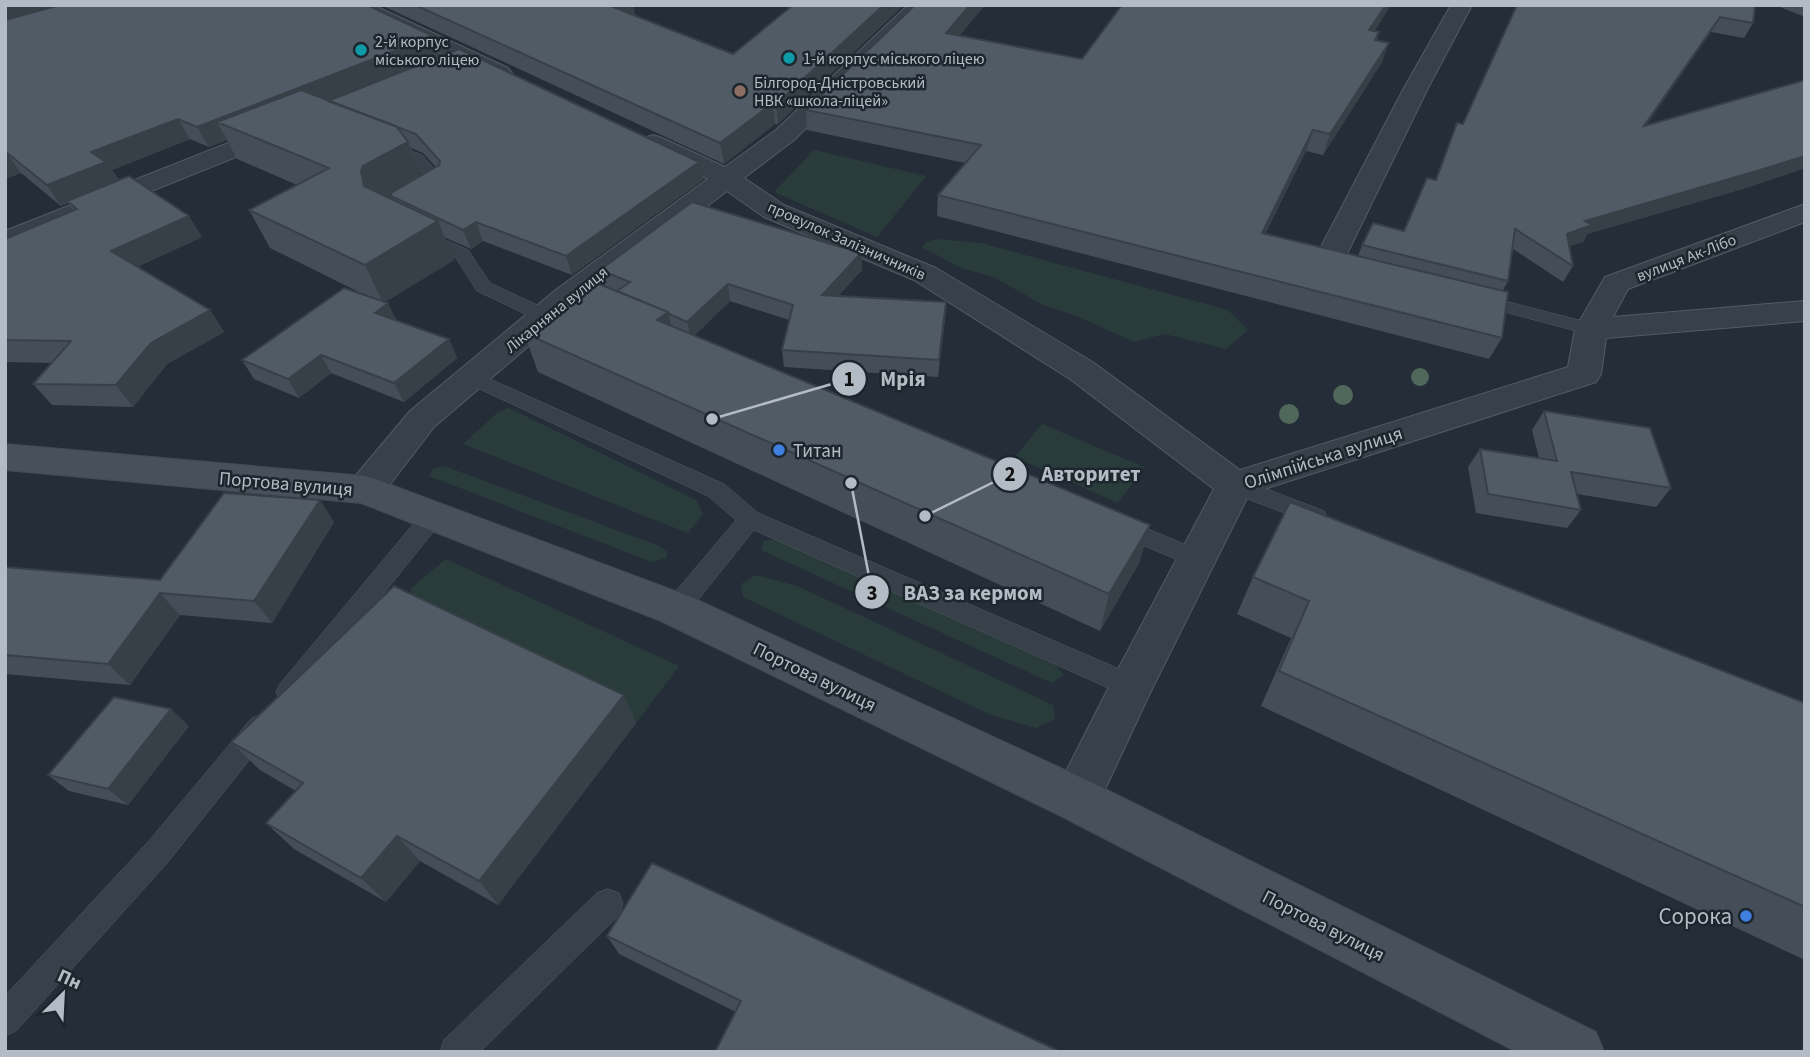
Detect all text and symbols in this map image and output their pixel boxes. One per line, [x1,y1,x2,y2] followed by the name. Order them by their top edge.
[375,31,480,71] place label: 2-й корпус міського ліцею
[353,42,369,58] marker: 2-й корпус міського ліцею
[803,48,985,70] place label: 1-й корпус міського ліцею
[781,50,797,66] marker: 1-й корпус міського ліцею
[754,72,925,112] place label: Білгород-Дністровський НВК «школа-ліцей»
[732,83,748,99] marker: Білгород-Дністровський НВК «школа-ліцей»
[764,196,929,286] street label: провулок Залізничників
[1633,229,1740,287] street label: вулиця Ак-Лібо
[501,261,613,358] street label: Лікарняна вулиця
[832,358,940,400] callout: Мрія
[843,364,855,394] text: 1
[880,364,926,394] text: Мрія
[1241,420,1406,497] street label: Олімпійська вулиця
[793,438,842,465] place label: Титан
[771,442,787,458] marker: Титан
[992,453,1154,495] callout: Авторитет
[1004,459,1016,489] text: 2
[1040,459,1141,489] text: Авторитет
[218,465,354,504] street label: Портова вулиця
[854,571,1056,613] callout: ВАЗ за кермом
[866,578,878,608] text: 3
[903,578,1043,608] text: ВАЗ за кермом
[748,636,881,719] street label: Портова вулиця
[1257,884,1389,969] street label: Портова вулиця
[1658,900,1732,933] place label: Сорока
[1738,908,1754,924] marker: Сорока
[28,959,98,1029] north arrow
[53,963,86,997] text: Пн

